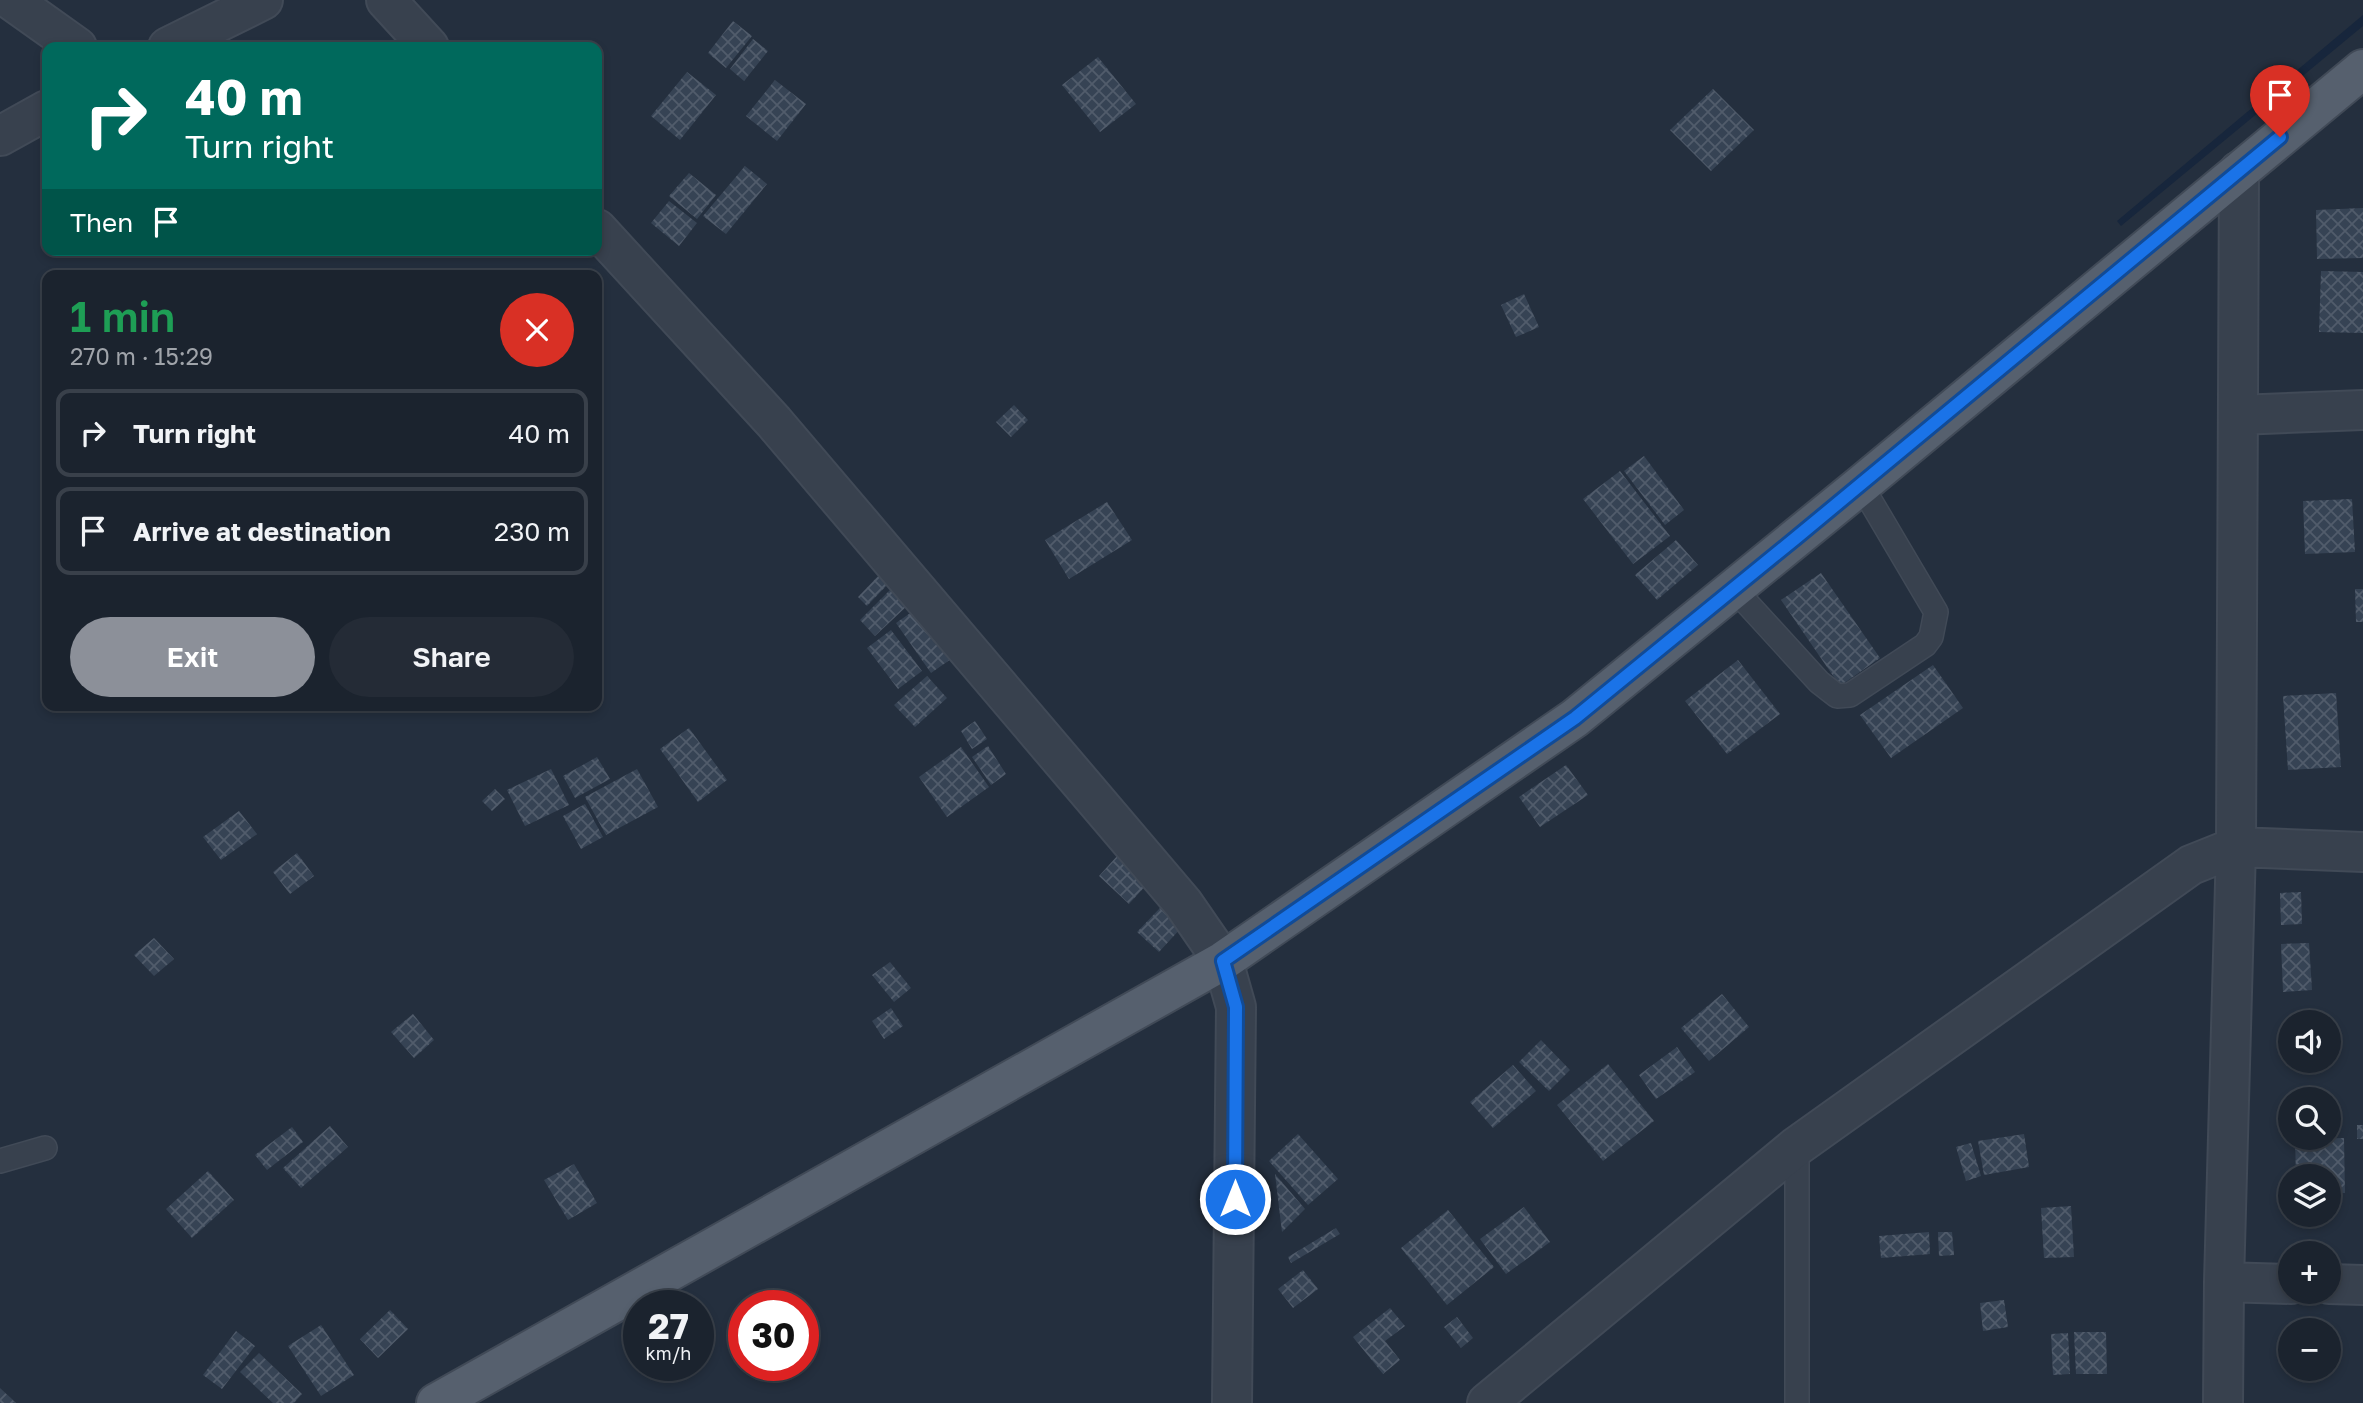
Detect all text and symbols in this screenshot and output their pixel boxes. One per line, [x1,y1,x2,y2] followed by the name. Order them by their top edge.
[2250,65,2310,137] pin
[185,67,303,126] text: 40 m
[70,70,161,161] icon: right
[2261,76,2299,114] icon: arrive
[185,127,334,165] text: Turn right
[147,203,185,241] icon: arrive
[70,207,133,238] text: Then
[70,291,175,341] text: 1 min
[500,293,574,367] button: close
[70,342,213,370] text: 270 m · 15:29
[74,414,112,452] icon: right
[133,418,256,449] text: Turn right
[509,418,570,449] text: 40 m
[74,512,112,550] icon: arrive
[133,516,391,547] text: Arrive at destination
[494,516,570,547] text: 230 m
[70,617,315,697] button: Exit
[329,617,574,697] button: Share
[2278,1010,2341,1381] map controls
[2278,1010,2341,1073] button: sound
[2278,1087,2341,1150] button: search
[1198,1162,1272,1236] position arrow
[2278,1164,2341,1227] button: layers
[2278,1241,2341,1304] button: +
[728,1290,819,1381] speed limit sign: 30
[648,1305,689,1347] text: 27
[2278,1318,2341,1381] button: −
[646,1342,691,1364] text: km/h

